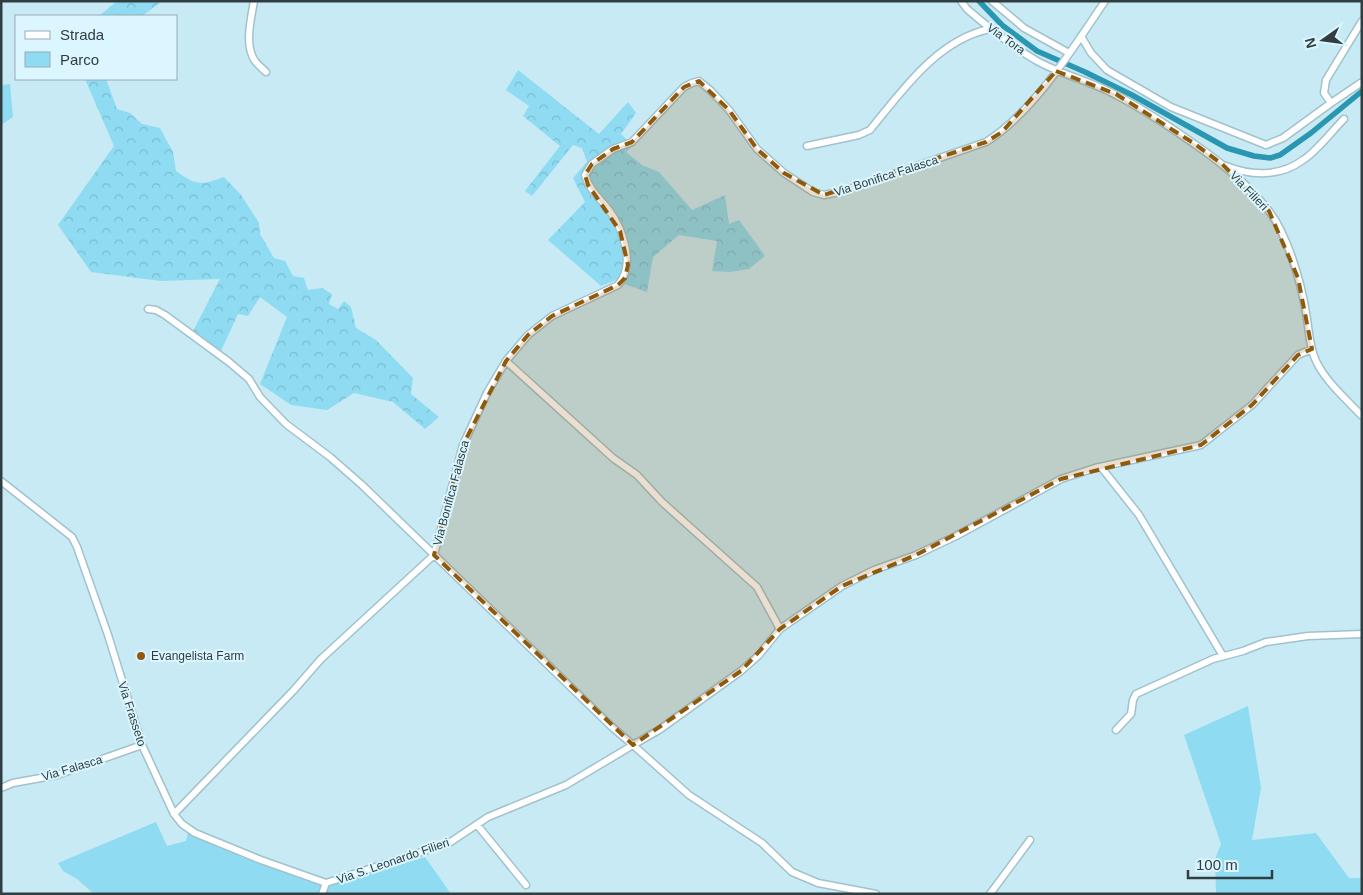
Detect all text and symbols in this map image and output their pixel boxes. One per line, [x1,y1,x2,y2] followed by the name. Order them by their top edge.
[15,15,178,80] legend
[1298,15,1348,65] north arrow
[984,21,1028,58] street label: Via Tora
[60,26,105,43] text: Strada
[1301,36,1319,50] text: N
[60,51,99,68] text: Parco
[832,152,940,199] street label: Via Bonifica Falasca
[1227,168,1271,214] street label: Via Filieri
[430,438,472,547] street label: Via Bonifica Falasca
[151,649,244,663] place label: Evangelista Farm
[135,650,147,662] marker: Evangelista Farm
[115,680,149,748] street label: Via Frasseto
[40,752,104,784] street label: Via Falasca
[335,835,451,887] street label: Via S. Leonardo Filieri
[1188,848,1272,880] scale bar
[1196,856,1238,873] text: 100 m

